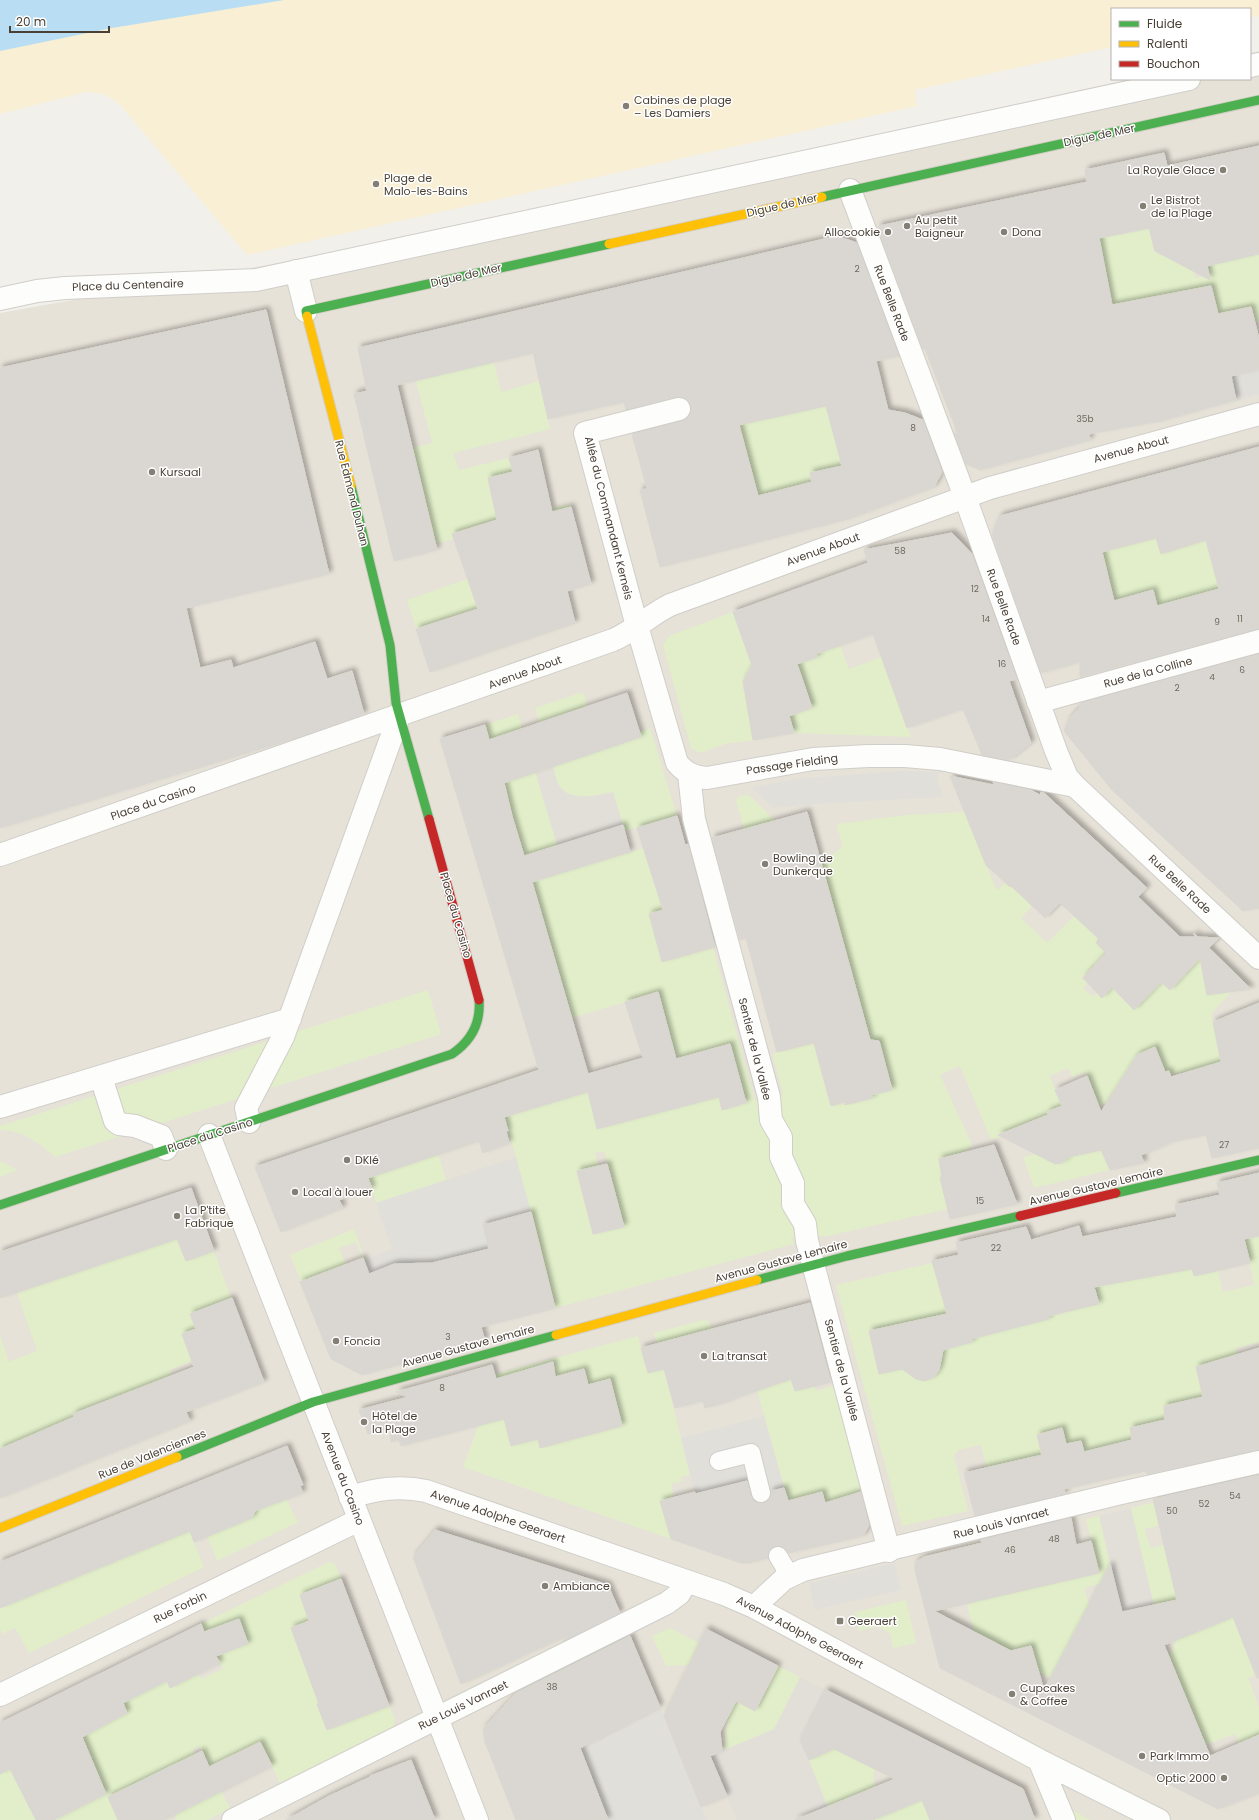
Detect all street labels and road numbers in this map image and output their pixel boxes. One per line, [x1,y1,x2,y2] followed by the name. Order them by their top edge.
[1062,120,1136,150] street label: Digue de Mer
[745,189,819,221] street label: Digue de Mer
[429,259,503,291] street label: Digue de Mer
[870,263,914,344] street label: Rue Belle Rade
[72,275,184,295] street label: Place du Centenaire
[1092,431,1170,467] street label: Avenue About
[581,434,637,602] street label: Allée du Commandant Kerneis
[331,438,373,548] street label: Rue Edmond Duhan
[784,528,862,570] street label: Avenue About
[983,566,1025,648] street label: Rue Belle Rade
[486,651,564,693] street label: Avenue About
[1102,652,1194,692] street label: Rue de la Colline
[745,750,839,778] street label: Passage Fielding
[108,780,198,824] street label: Place du Casino
[1145,851,1215,917] street label: Rue Belle Rade
[436,870,476,960] street label: Place du Casino
[735,996,776,1102] street label: Sentier de la Vallée
[165,1114,255,1156] street label: Place du Casino
[1027,1163,1165,1209] street label: Avenue Gustave Lemaire
[713,1236,849,1286] street label: Avenue Gustave Lemaire
[821,1317,863,1423] street label: Sentier de la Vallée
[400,1321,536,1371] street label: Avenue Gustave Lemaire
[96,1425,209,1483] street label: Rue de Valenciennes
[318,1428,368,1528] street label: Avenue du Casino
[428,1485,568,1547] street label: Avenue Adolphe Geeraert
[952,1503,1050,1543] street label: Rue Louis Vanraet
[151,1587,209,1627] street label: Rue Forbin
[734,1592,866,1672] street label: Avenue Adolphe Geeraert
[415,1676,511,1734] street label: Rue Louis Vanraet

